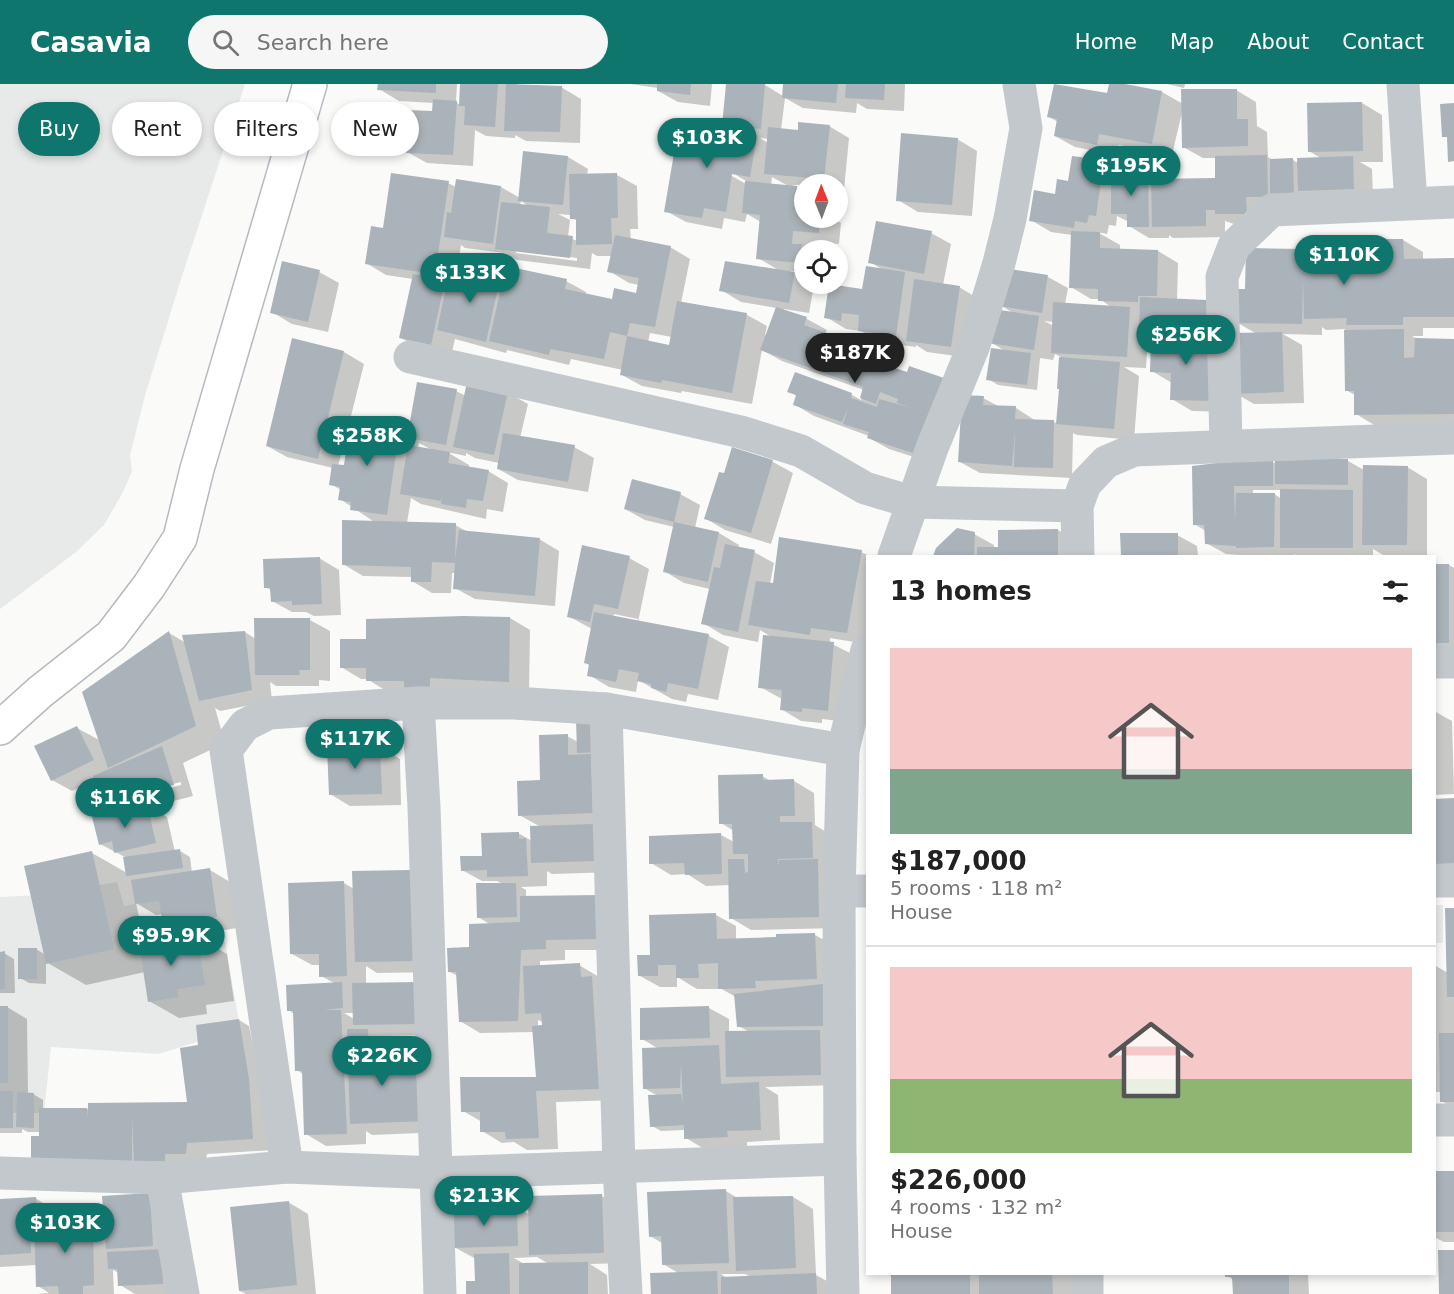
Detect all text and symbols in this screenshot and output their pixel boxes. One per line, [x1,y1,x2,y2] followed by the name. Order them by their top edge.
[188,15,608,69] search box
[30,26,152,59] text: Casavia
[209,26,242,59] icon: search
[257,30,389,55] text: Search here
[1075,30,1137,54] text: Home
[1170,30,1214,54] text: Map
[1247,30,1309,54] text: About
[1342,30,1424,54] text: Contact
[18,102,100,156] chip: Buy
[112,102,202,156] chip: Rent
[214,102,319,156] chip: Filters
[331,102,419,156] chip: New
[665,118,749,169] pin: $103K
[671,125,743,149] text: $103K
[1089,146,1173,197] pin: $195K
[1095,153,1167,177] text: $195K
[794,174,848,228] north arrow
[794,174,848,294] map controls
[1302,235,1386,286] pin: $110K
[794,240,848,294] button: locate
[1308,242,1380,266] text: $110K
[428,253,512,304] pin: $133K
[434,260,506,284] text: $133K
[1144,315,1228,366] pin: $256K
[1150,322,1222,346] text: $256K
[813,333,897,384] pin: $187K
[819,340,891,364] text: $187K
[325,416,409,467] pin: $258K
[331,423,403,447] text: $258K
[1379,575,1412,608] icon: filters
[890,576,1032,606] text: 13 homes
[1097,687,1205,795] icon: home
[313,719,397,770] pin: $117K
[319,726,391,750] text: $117K
[83,778,167,829] pin: $116K
[89,785,161,809] text: $116K
[890,846,1027,876] text: $187,000
[890,876,1062,900] text: 5 rooms · 118 m²
[890,900,953,924] text: House
[122,916,220,967] pin: $95.9K
[132,923,210,947] text: $95.9K
[1097,1006,1205,1114] icon: home
[340,1036,424,1087] pin: $226K
[346,1043,418,1067] text: $226K
[890,1165,1027,1195] text: $226,000
[442,1176,526,1227] pin: $213K
[448,1183,520,1207] text: $213K
[890,1195,1062,1219] text: 4 rooms · 132 m²
[23,1203,107,1254] pin: $103K
[29,1210,101,1234] text: $103K
[890,1219,953,1243] text: House

